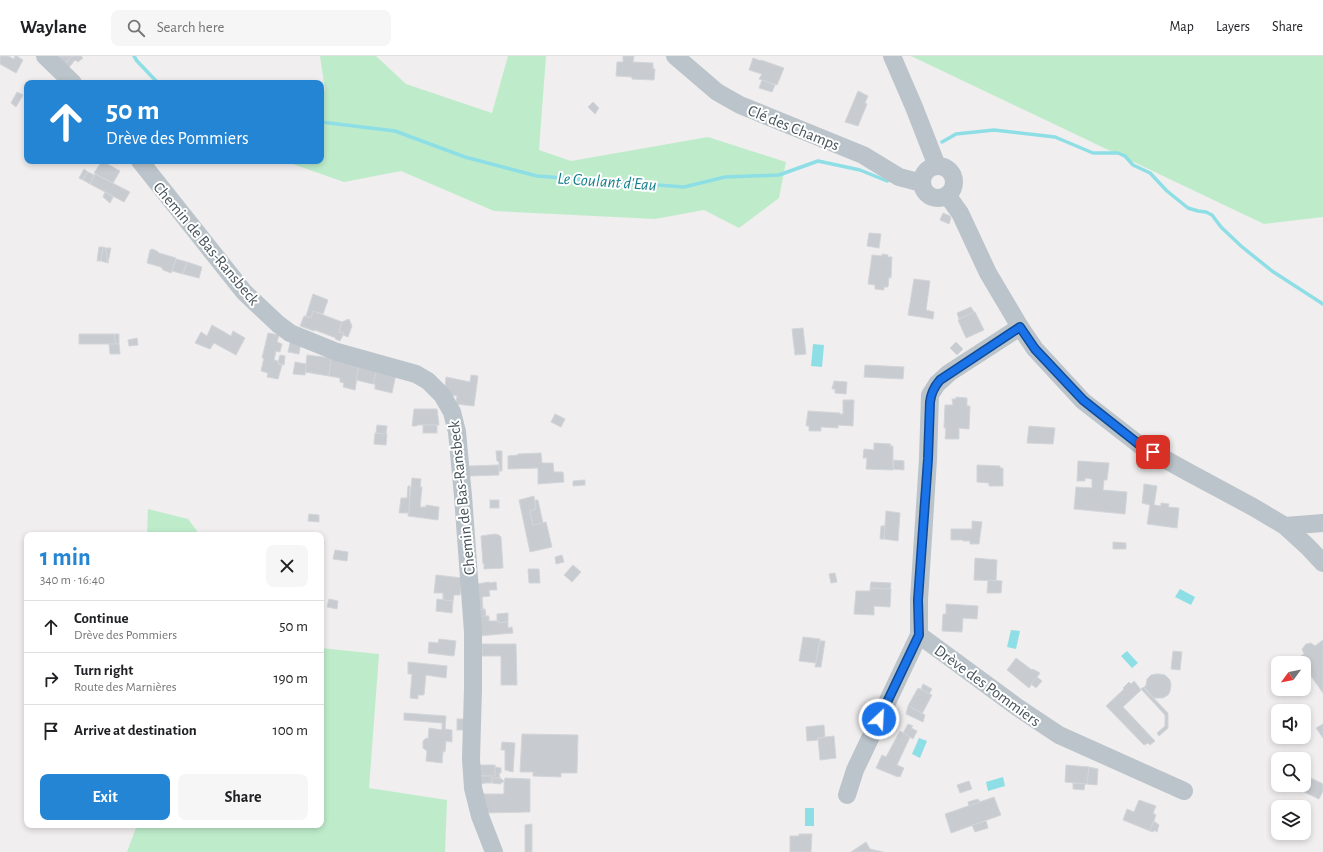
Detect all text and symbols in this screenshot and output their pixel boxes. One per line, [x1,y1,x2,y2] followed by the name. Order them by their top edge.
[111,10,391,46] search box
[125,17,147,39] icon: search
[20,18,87,37] text: Waylane
[157,20,224,35] text: Search here
[1169,20,1194,34] text: Map
[1216,20,1250,34] text: Layers
[1272,20,1303,34] text: Share
[40,96,92,148] icon: ahead
[106,97,160,125] text: 50 m
[746,102,842,154] street label: Clé des Champs
[106,130,249,148] text: Drève des Pommiers
[557,170,657,193] water label: Le Coulant d'Eau
[150,179,263,309] street label: Chemin de Bas-Ransbeck
[446,419,478,576] street label: Chemin de Bas-Ransbeck
[1136,435,1170,469] pin
[1142,441,1164,463] icon: arrive
[266,545,308,587] button: close
[40,546,91,570] text: 1 min
[40,574,105,587] text: 340 m · 16:40
[74,611,129,626] text: Continue
[40,616,62,638] icon: ahead
[279,619,308,634] text: 50 m
[74,629,177,642] text: Drève des Pommiers
[931,642,1043,730] street label: Drève des Pommiers
[1271,656,1311,696] north arrow
[1271,656,1311,840] map controls
[74,663,133,678] text: Turn right
[40,668,62,690] icon: right
[273,671,308,686] text: 190 m
[74,681,177,694] text: Route des Marnières
[858,698,900,740] position arrow
[1271,704,1311,744] button: sound
[40,720,62,742] icon: arrive
[74,723,197,738] text: Arrive at destination
[273,723,308,738] text: 100 m
[1271,752,1311,792] button: search
[40,774,170,820] button: Exit
[178,774,308,820] button: Share
[1271,800,1311,840] button: layers

